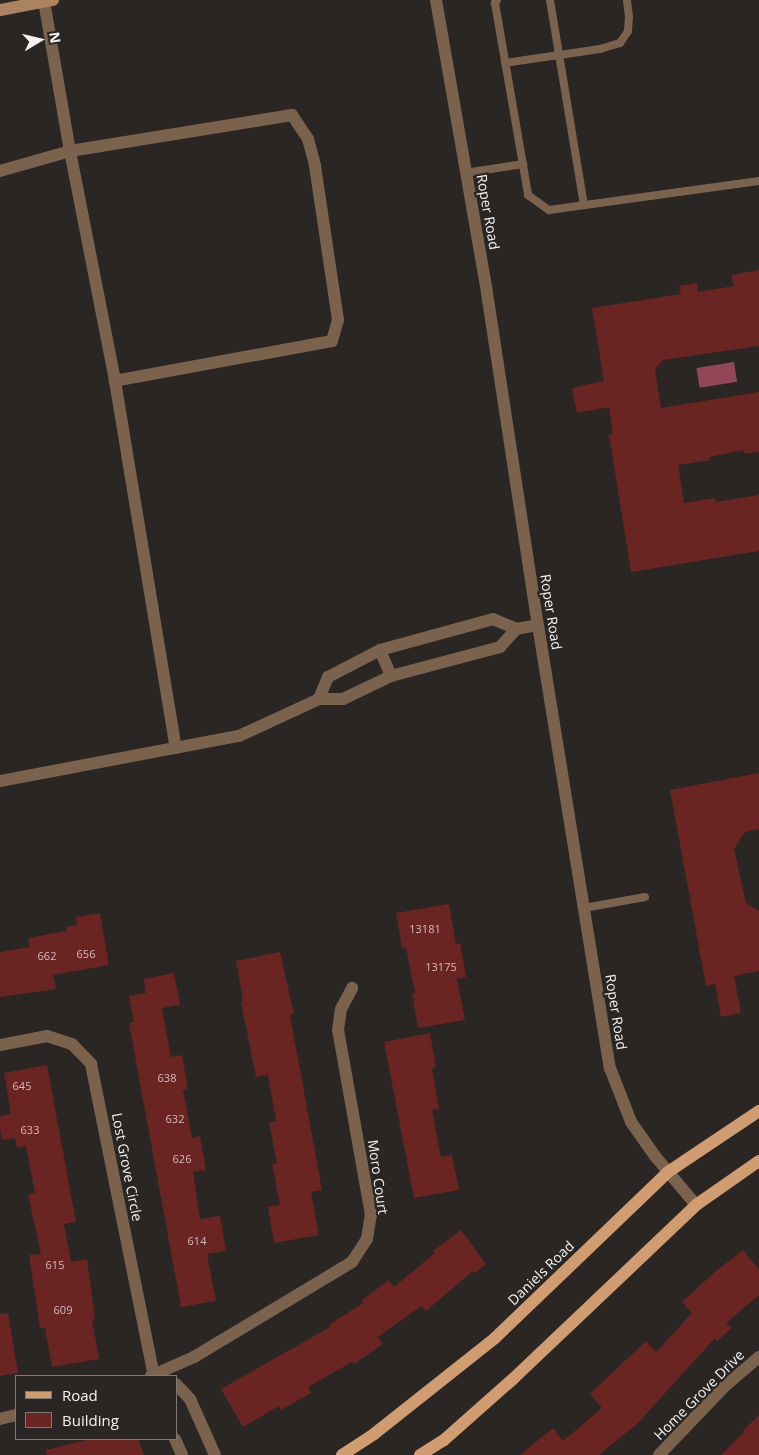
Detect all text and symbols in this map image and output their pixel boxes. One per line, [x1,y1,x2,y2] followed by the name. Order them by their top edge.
[15,15,65,65] north arrow
[45,30,66,45] text: N
[473,173,503,251] street label: Roper Road
[537,573,565,651] street label: Roper Road
[409,922,441,936] house number: 13181
[77,947,95,961] house number: 656
[38,949,56,963] house number: 662
[425,960,457,974] house number: 13175
[602,973,630,1051] street label: Roper Road
[158,1071,176,1085] house number: 638
[13,1079,31,1093] house number: 645
[108,1111,146,1223] street label: Lost Grove Circle
[166,1112,184,1126] house number: 632
[21,1123,39,1137] house number: 633
[364,1139,392,1215] street label: Moro Court
[173,1152,191,1166] house number: 626
[188,1234,206,1248] house number: 614
[505,1237,577,1309] street label: Daniels Road
[46,1258,64,1272] house number: 615
[54,1303,72,1317] house number: 609
[651,1347,747,1443] street label: Home Grove Drive
[15,1375,178,1440] legend
[62,1385,98,1405] text: Road
[62,1410,119,1430] text: Building

